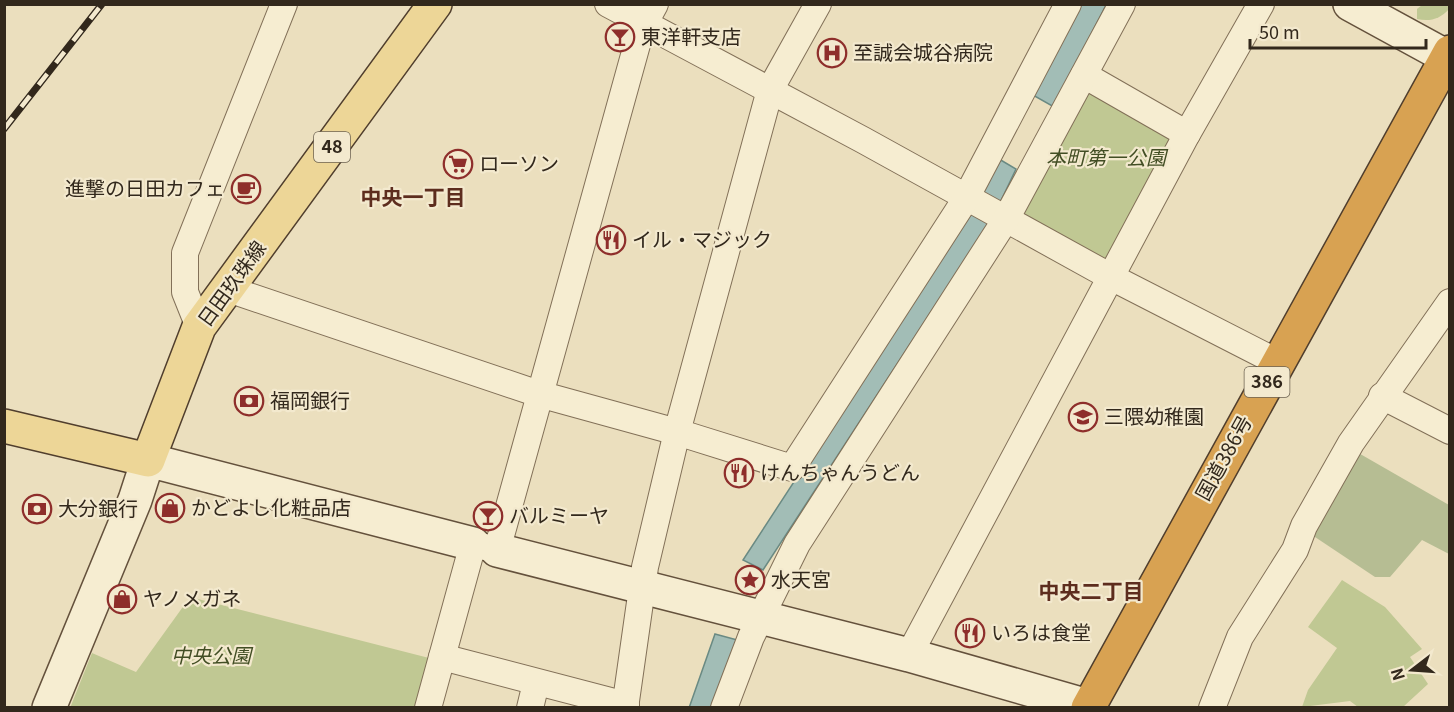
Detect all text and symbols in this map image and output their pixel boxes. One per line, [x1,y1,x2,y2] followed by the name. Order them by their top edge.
[1250,12,1426,50] scale bar
[1259,18,1300,44] text: 50 m
[604,21,636,53] bar icon: 東洋軒支店
[641,21,741,50] place label: 東洋軒支店
[816,37,848,69] hospital icon: 至誠会城谷病院
[853,37,993,66] place label: 至誠会城谷病院
[314,132,350,162] road number: 48
[1046,142,1169,171] park label: 本町第一公園
[442,148,474,180] supermarket icon: ローソン
[479,148,559,177] place label: ローソン
[65,173,225,202] place label: 進撃の日田カフェ
[230,173,262,205] cafe icon: 進撃の日田カフェ
[361,181,466,211] district label: 中央一丁目
[595,224,627,256] restaurant icon: イル・マジック
[632,224,772,253] place label: イル・マジック
[190,234,272,332] street label: 日田玖珠線
[1244,367,1290,397] road number: 386
[233,385,265,417] bank icon: 福岡銀行
[270,385,350,414] place label: 福岡銀行
[1067,401,1099,433] school or university icon: 三隈幼稚園
[1104,401,1204,430] place label: 三隈幼稚園
[1187,409,1258,505] street label: 国道386号
[723,457,755,489] restaurant icon: けんちゃんうどん
[760,457,920,486] place label: けんちゃんうどん
[154,492,186,524] shop icon: かどよし化粧品店
[191,492,351,521] place label: かどよし化粧品店
[21,493,53,525] bank icon: 大分銀行
[58,493,138,522] place label: 大分銀行
[472,500,504,532] bar icon: バルミーヤ
[509,500,609,529] place label: バルミーヤ
[734,564,766,596] place icon: 水天宮
[771,564,831,593] place label: 水天宮
[1039,575,1144,605] district label: 中央二丁目
[106,583,138,615] shop icon: ヤノメガネ
[143,583,241,612] place label: ヤノメガネ
[954,617,986,649] restaurant icon: いろは食堂
[991,617,1091,646] place label: いろは食堂
[171,640,254,669] park label: 中央公園
[1382,640,1442,700] north arrow
[1383,665,1410,684] text: N

